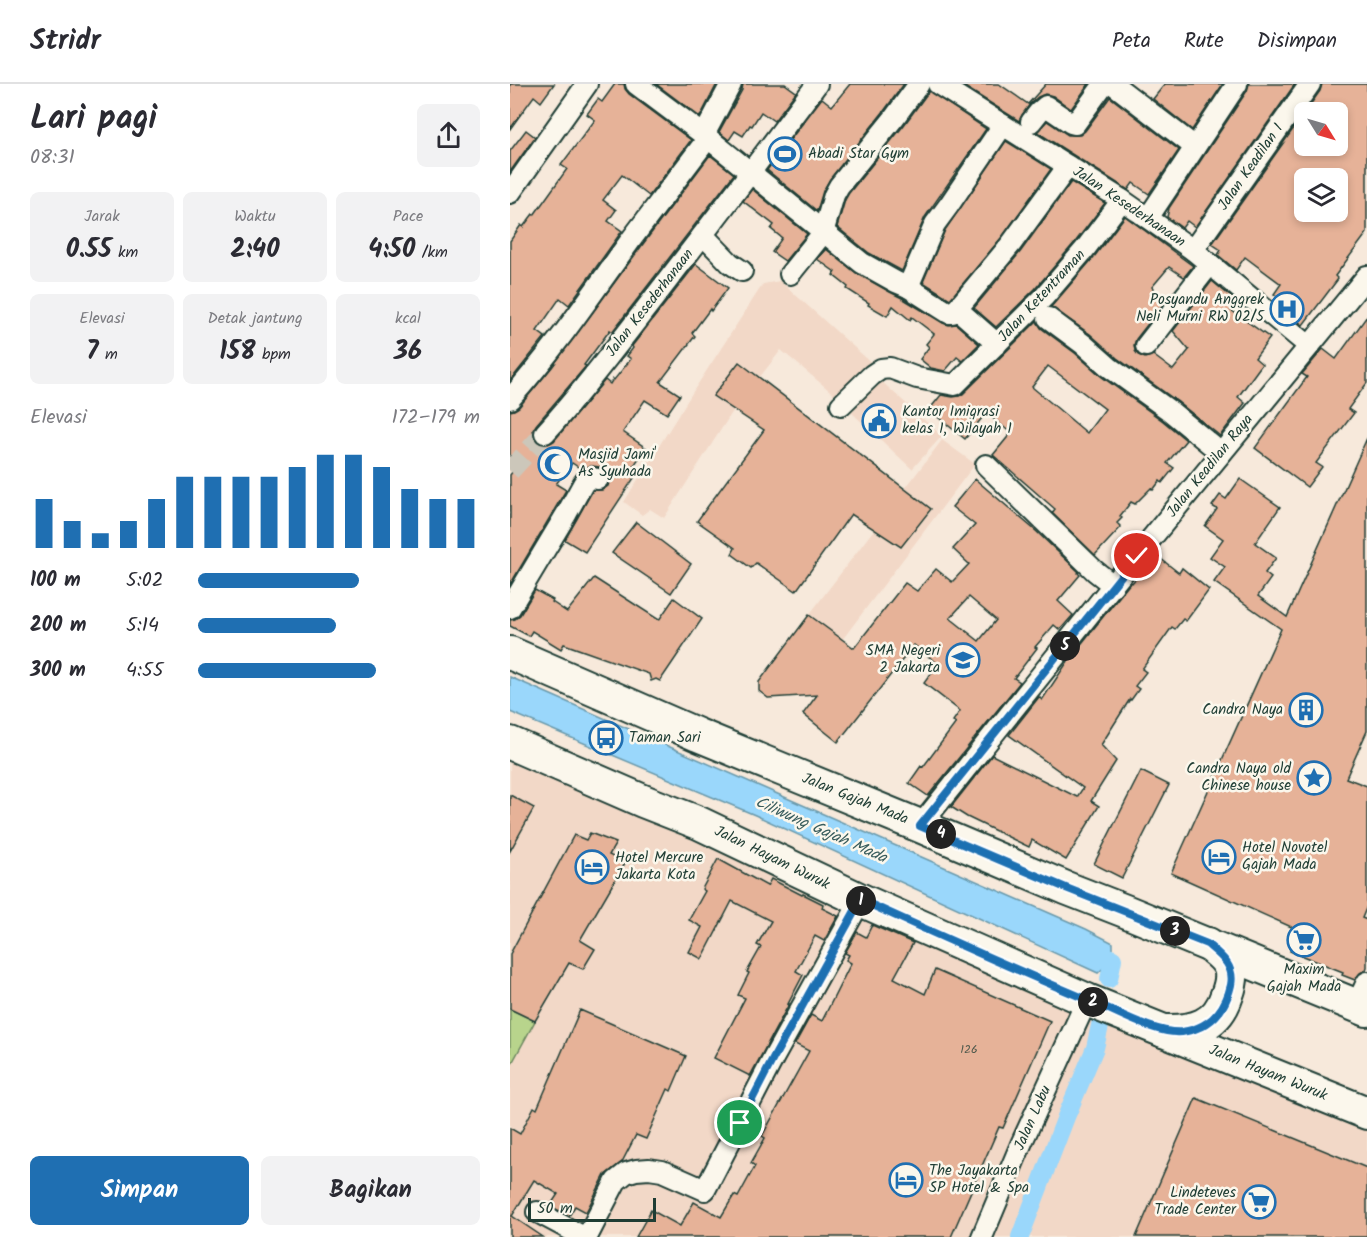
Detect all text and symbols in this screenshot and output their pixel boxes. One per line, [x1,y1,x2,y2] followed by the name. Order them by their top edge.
[30,19,101,64] text: Stridr
[1112,25,1151,58] text: Peta
[1184,25,1224,58] text: Rute
[1257,25,1337,58] text: Disimpan
[30,93,157,146] text: Lari pagi
[1294,102,1348,156] north arrow
[1294,102,1348,222] map controls
[417,104,480,167] button: share
[1212,118,1290,216] street label: Jalan Keadilan I
[767,136,803,172] sports icon: Abadi Star Gym
[30,142,75,174] text: 08:31
[808,142,909,166] place label: Abadi Star Gym
[1068,160,1190,254] street label: Jalan Kesederhanaan
[1294,168,1348,222] button: layers
[84,204,120,229] text: Jarak
[234,204,276,229] text: Waktu
[393,204,423,229] text: Pace
[66,229,112,271] text: 0.55
[230,229,280,271] text: 2:40
[368,229,415,271] text: 4:50
[112,240,138,265] text: km
[415,240,448,265] text: /km
[600,244,700,362] street label: Jalan Kesederhanaan
[992,244,1092,348] street label: Jalan Ketentraman
[1136,288,1265,329] place label: Posyandu Anggrek Neli Murni RW 02/5
[1269,291,1305,327] hospital icon: Posyandu Anggrek Neli Murni RW 02/5
[79,306,125,331] text: Elevasi
[207,306,303,331] text: Detak jantung
[395,306,421,331] text: kcal
[86,331,99,373] text: 7
[219,331,256,373] text: 158
[394,331,422,373] text: 36
[99,342,118,367] text: m
[256,342,291,367] text: bpm
[902,400,1012,441] place label: Kantor Imigrasi kelas 1, Wilayah 1
[30,402,87,434] text: Elevasi
[391,402,480,434] text: 172–179 m
[861,403,897,439] public building icon: Kantor Imigrasi kelas 1, Wilayah 1
[1161,409,1259,523] street label: Jalan Keadilan Raya
[578,443,657,484] place label: Masjid Jami' As Syuhada
[537,446,573,482] mosque icon: Masjid Jami' As Syuhada
[1111,530,1162,581] pin
[1120,539,1153,572] icon: check
[30,565,81,597] text: 100 m
[126,565,163,597] text: 5:02
[30,610,86,642] text: 200 m
[126,610,159,642] text: 5:14
[1050,631,1080,661] pin: 5
[1061,633,1069,658] text: 5
[866,639,941,680] place label: SMA Negeri 2 Jakarta
[945,642,981,678] school or university icon: SMA Negeri 2 Jakarta
[30,655,86,687] text: 300 m
[126,655,163,687] text: 4:55
[1288,692,1324,728] building icon: Candra Naya
[1202,698,1283,722] place label: Candra Naya
[588,720,624,756] bus stop icon: Taman Sari
[629,726,702,750] place label: Taman Sari
[1186,757,1292,798] place label: Candra Naya old Chinese house
[1296,760,1332,796] place icon: Candra Naya old Chinese house
[798,767,912,831] street label: Jalan Gajah Mada
[751,790,892,871] water label: Ciliwung Gajah Mada
[926,819,956,849] pin: 4
[710,820,835,897] street label: Jalan Hayam Wuruk
[937,821,945,846] text: 4
[1242,836,1328,877] place label: Hotel Novotel Gajah Mada
[1201,839,1237,875] hotel icon: Hotel Novotel Gajah Mada
[615,846,703,887] place label: Hotel Mercure Jakarta Kota
[574,849,610,885] hotel icon: Hotel Mercure Jakarta Kota
[846,886,876,916] pin: 1
[859,888,863,913] text: 1
[1160,916,1190,946] pin: 3
[1171,918,1179,943] text: 3
[1286,922,1322,958] supermarket icon: Maxim Gajah Mada
[1267,958,1341,999] place label: Maxim Gajah Mada
[1078,987,1108,1017] pin: 2
[1088,989,1098,1014] text: 2
[1205,1038,1332,1108] street label: Jalan Hayam Wuruk
[960,1040,978,1059] house number: 126
[1008,1082,1058,1154] street label: Jalan Labu
[714,1097,765,1148] pin
[723,1106,756,1139] icon: arrive
[30,1156,249,1225] button: Simpan
[261,1156,480,1225] button: Bagikan
[929,1159,1029,1200] place label: The Jayakarta SP Hotel & Spa
[888,1162,924,1198] hotel icon: The Jayakarta SP Hotel & Spa
[1154,1181,1237,1222] place label: Lindeteves Trade Center
[1241,1184,1277,1220] supermarket icon: Lindeteves Trade Center
[528,1195,656,1222] scale bar
[537,1196,573,1221] text: 50 m

